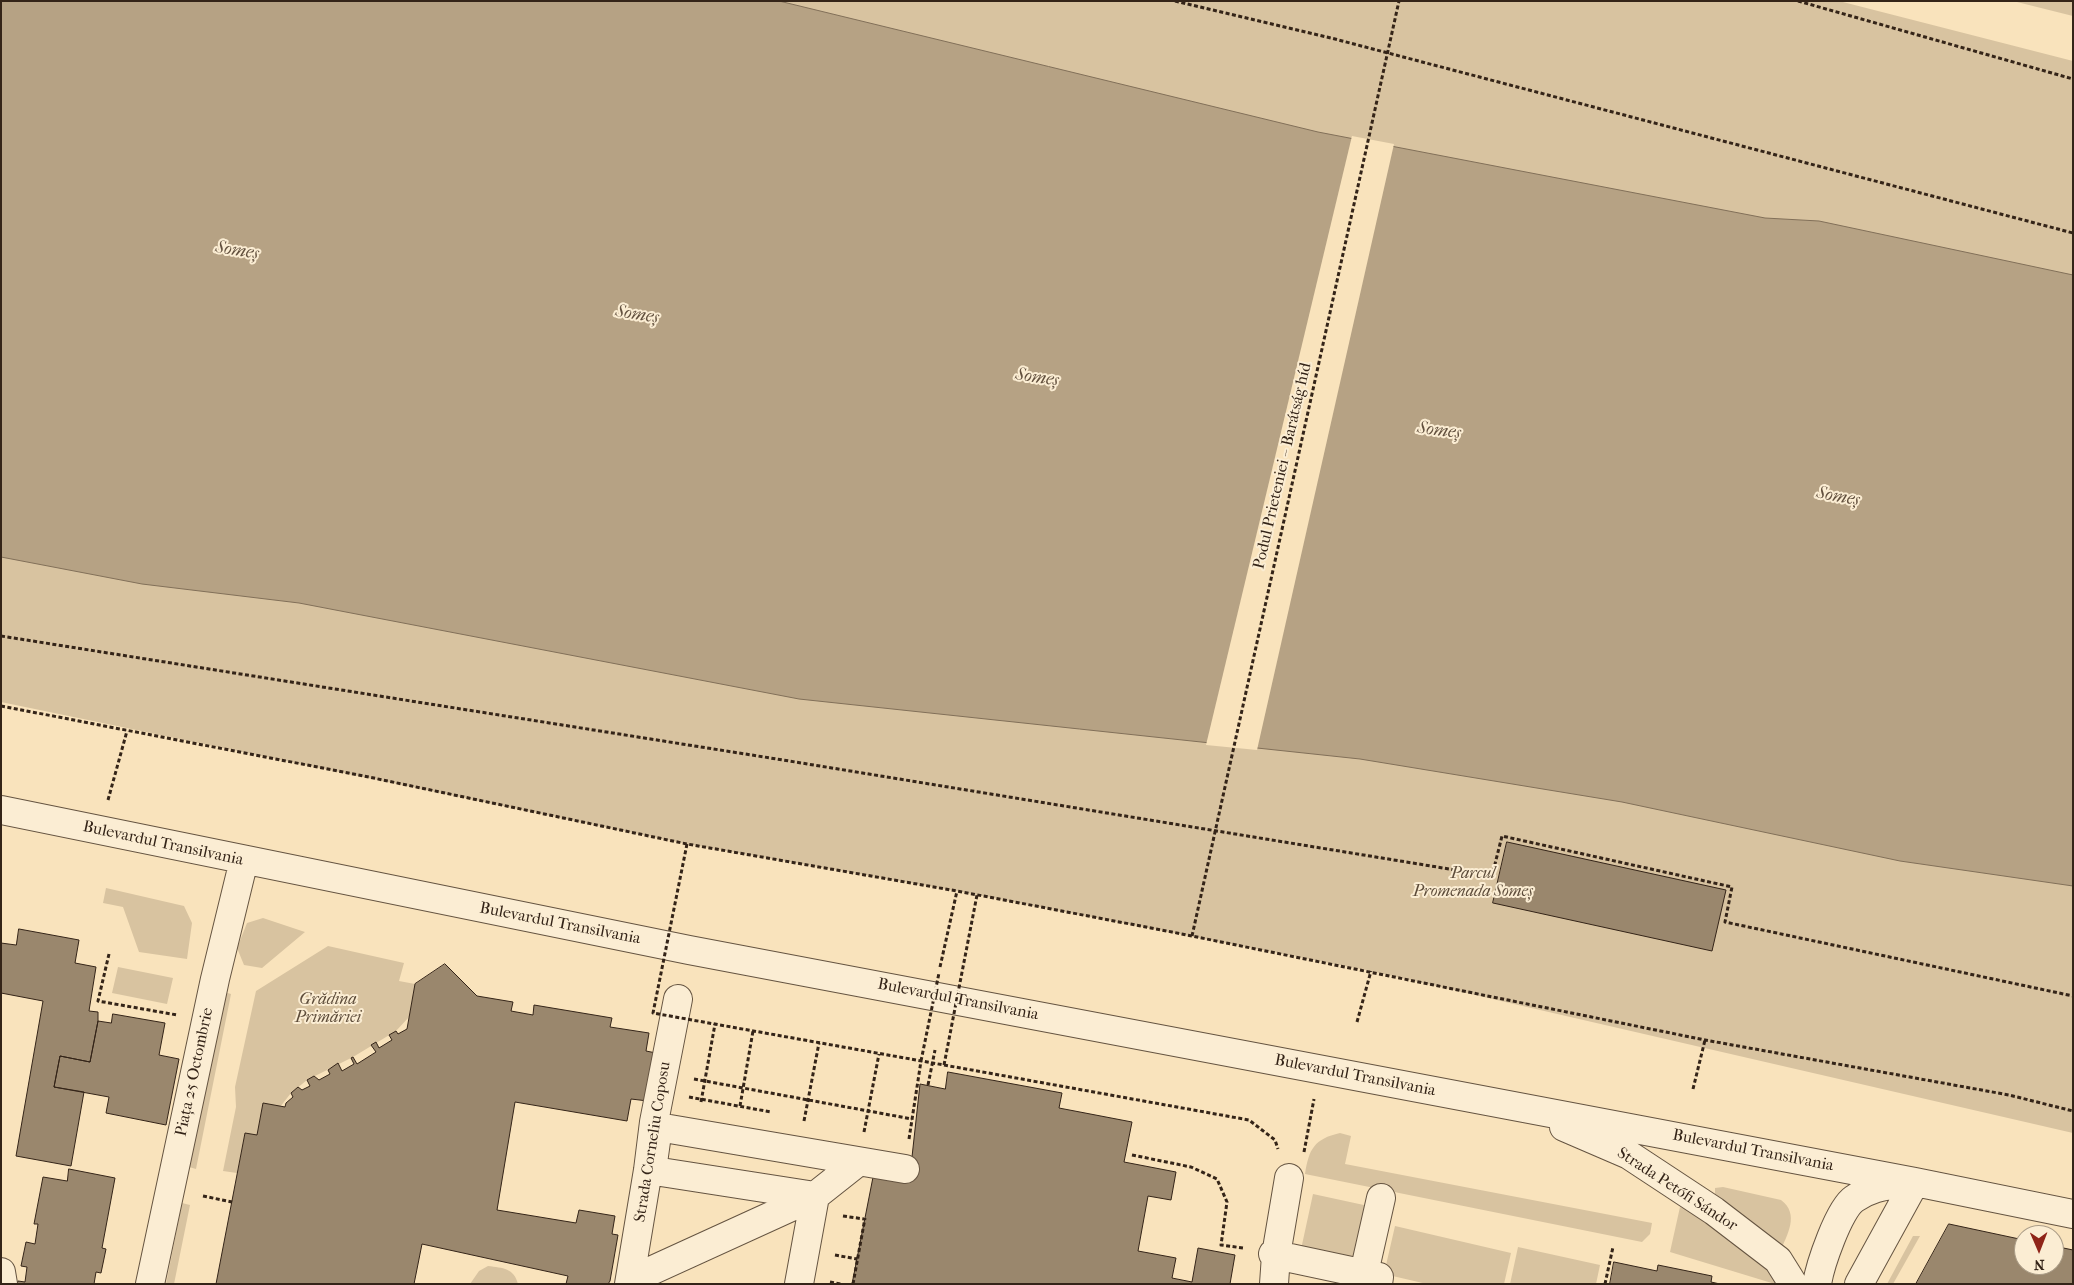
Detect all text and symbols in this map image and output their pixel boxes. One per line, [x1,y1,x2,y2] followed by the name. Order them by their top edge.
[214,237,260,265] water label: Someș
[614,301,660,329] water label: Someș
[1250,361,1316,571] street label: Podul Prieteniei – Barátság híd
[1014,364,1060,392] water label: Someș
[1416,418,1462,444] water label: Someș
[1815,483,1861,511] water label: Someș
[81,818,245,870] street label: Bulevardul Transilvania
[1413,864,1533,902] park label: Parcul Promenada Someș
[478,899,642,949] street label: Bulevardul Transilvania
[876,975,1040,1025] street label: Bulevardul Transilvania
[295,990,361,1028] park label: Grădina Primăriei
[172,1006,218,1138] street label: Piața 25 Octombrie
[1273,1051,1437,1101] street label: Bulevardul Transilvania
[631,1060,675,1224] street label: Strada Corneliu Coposu
[1671,1126,1835,1176] street label: Bulevardul Transilvania
[1613,1144,1741,1236] street label: Strada Petőfi Sándor
[2014,1225,2064,1275] north arrow
[2034,1256,2045,1273] text: N

